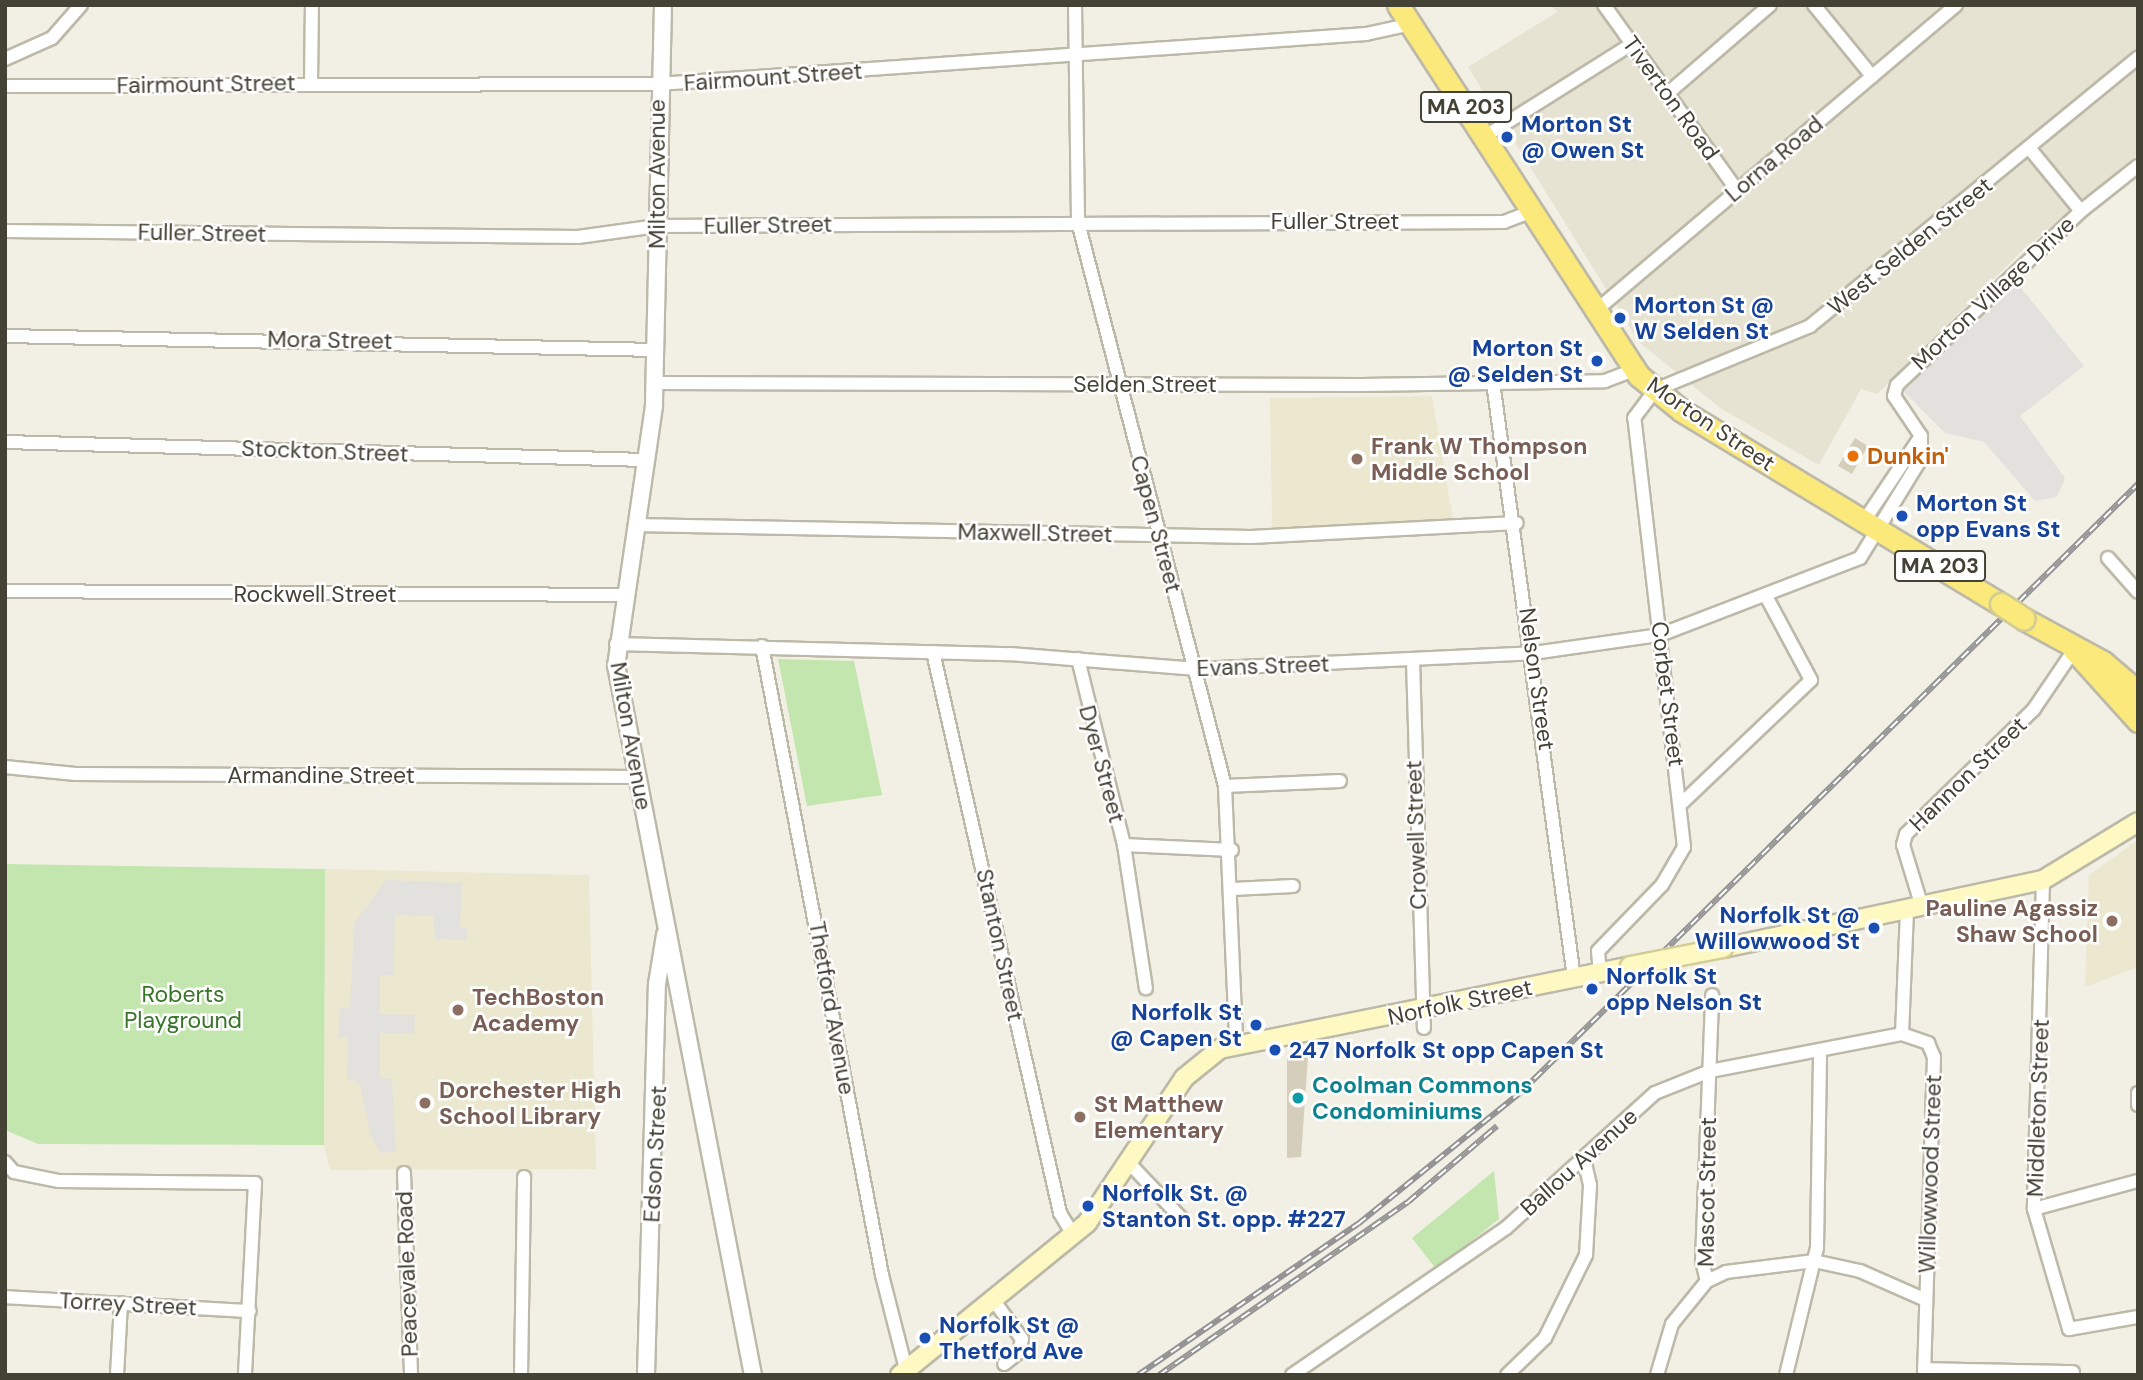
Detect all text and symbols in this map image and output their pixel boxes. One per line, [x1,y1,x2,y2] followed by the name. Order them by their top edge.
[1617,31,1725,165] street label: Tiverton Road
[683,57,863,97] street label: Fairmount Street
[116,69,296,99] street label: Fairmount Street
[1419,90,1513,124] road number: MA 203
[643,99,671,249] street label: Milton Avenue
[1521,110,1644,164] place label: Morton St @ Owen St
[1719,110,1829,208] street label: Lorna Road
[1499,129,1515,145] marker: Morton St @ Owen St
[1822,171,1998,321] street label: West Selden Street
[1271,207,1399,235] street label: Fuller Street
[703,210,833,240] street label: Fuller Street
[1906,210,2080,376] street label: Morton Village Drive
[137,218,267,248] street label: Fuller Street
[1634,291,1774,345] place label: Morton St @ W Selden St
[1612,310,1628,326] marker: Morton St @ W Selden St
[267,325,393,355] street label: Mora Street
[1447,334,1583,388] place label: Morton St @ Selden St
[1589,353,1605,369] marker: Morton St @ Selden St
[1073,370,1217,398] street label: Selden Street
[1642,371,1780,477] street label: Morton Street
[1371,432,1588,486] place label: Frank W Thompson Middle School
[241,434,409,468] street label: Stockton Street
[1867,442,1949,470] place label: Dunkin'
[1845,448,1861,464] marker: Dunkin'
[1349,451,1365,467] marker: Frank W Thompson Middle School
[1124,452,1188,596] street label: Capen Street
[1916,489,2060,543] place label: Morton St opp Evans St
[1894,508,1910,524] marker: Morton St opp Evans St
[957,518,1113,548] street label: Maxwell Street
[1893,548,1987,584] road number: MA 203
[233,580,397,608] street label: Rockwell Street
[1513,606,1561,752] street label: Nelson Street
[1645,620,1691,768] street label: Corbet Street
[1196,650,1330,682] street label: Evans Street
[604,660,658,812] street label: Milton Avenue
[1073,702,1131,826] street label: Dyer Street
[1903,711,2033,837] street label: Hannon Street
[1400,760,1432,910] street label: Crowell Street
[227,761,415,789] street label: Armandine Street
[970,866,1030,1024] street label: Stanton Street
[1926,894,2098,948] place label: Pauline Agassiz Shaw School
[1695,901,1860,955] place label: Norfolk St @ Willowwood St
[2104,913,2120,929] marker: Pauline Agassiz Shaw School
[803,919,861,1097] street label: Thetford Avenue
[1866,920,1882,936] marker: Norfolk St @ Willowwood St
[1606,962,1762,1016] place label: Norfolk St opp Nelson St
[1385,973,1535,1031] street label: Norfolk Street
[124,980,242,1034] park label: Roberts Playground
[1584,981,1600,997] marker: Norfolk St opp Nelson St
[472,983,604,1037] place label: TechBoston Academy
[1110,998,1242,1052] place label: Norfolk St @ Capen St
[450,1002,466,1018] marker: TechBoston Academy
[1248,1017,1264,1033] marker: Norfolk St @ Capen St
[2021,1018,2055,1198] street label: Middleton Street
[1289,1036,1604,1064] place label: 247 Norfolk St opp Capen St
[1267,1042,1283,1058] marker: 247 Norfolk St opp Capen St
[1312,1071,1533,1125] place label: Coolman Commons Condominiums
[1913,1074,1947,1274] street label: Willowwood Street
[439,1076,621,1130] place label: Dorchester High School Library
[638,1085,672,1223] street label: Edson Street
[1094,1090,1224,1144] place label: St Matthew Elementary
[1290,1090,1306,1106] marker: Coolman Commons Condominiums
[417,1095,433,1111] marker: Dorchester High School Library
[1515,1102,1643,1222] street label: Ballou Avenue
[1072,1109,1088,1125] marker: St Matthew Elementary
[1692,1117,1722,1267] street label: Mascot Street
[1102,1179,1346,1233] place label: Norfolk St. @ Stanton St. opp. #227
[390,1191,424,1357] street label: Peacevale Road
[1080,1198,1096,1214] marker: Norfolk St. @ Stanton St. opp. #227
[58,1287,198,1321] street label: Torrey Street
[939,1311,1084,1365] place label: Norfolk St @ Thetford Ave
[917,1330,933,1346] marker: Norfolk St @ Thetford Ave

